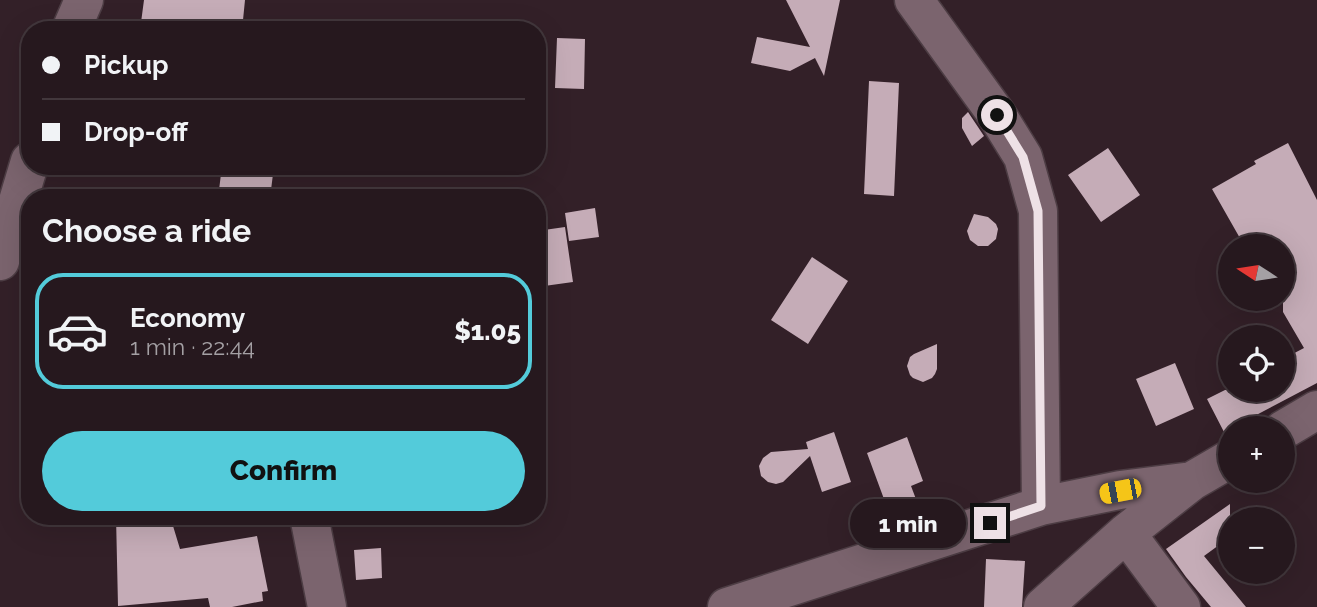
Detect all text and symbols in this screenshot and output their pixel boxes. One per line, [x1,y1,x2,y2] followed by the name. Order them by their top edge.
[84,50,169,80] text: Pickup
[981,99,1013,131] route start
[84,117,188,147] text: Drop-off
[42,212,251,249] text: Choose a ride
[1218,234,1295,312] north arrow
[1218,234,1295,584] map controls
[46,300,109,363] icon: car
[130,303,245,333] text: Economy
[454,316,521,346] text: $1.05
[1218,325,1295,402] button: locate
[130,333,255,360] text: 1 min · 22:44
[1218,416,1295,493] button: +
[42,431,525,511] button: Confirm
[1098,477,1143,505] car
[850,498,965,548] callout: 1 min
[974,507,1006,539] route end
[1218,507,1295,584] button: −
[878,510,938,537] text: 1 min

